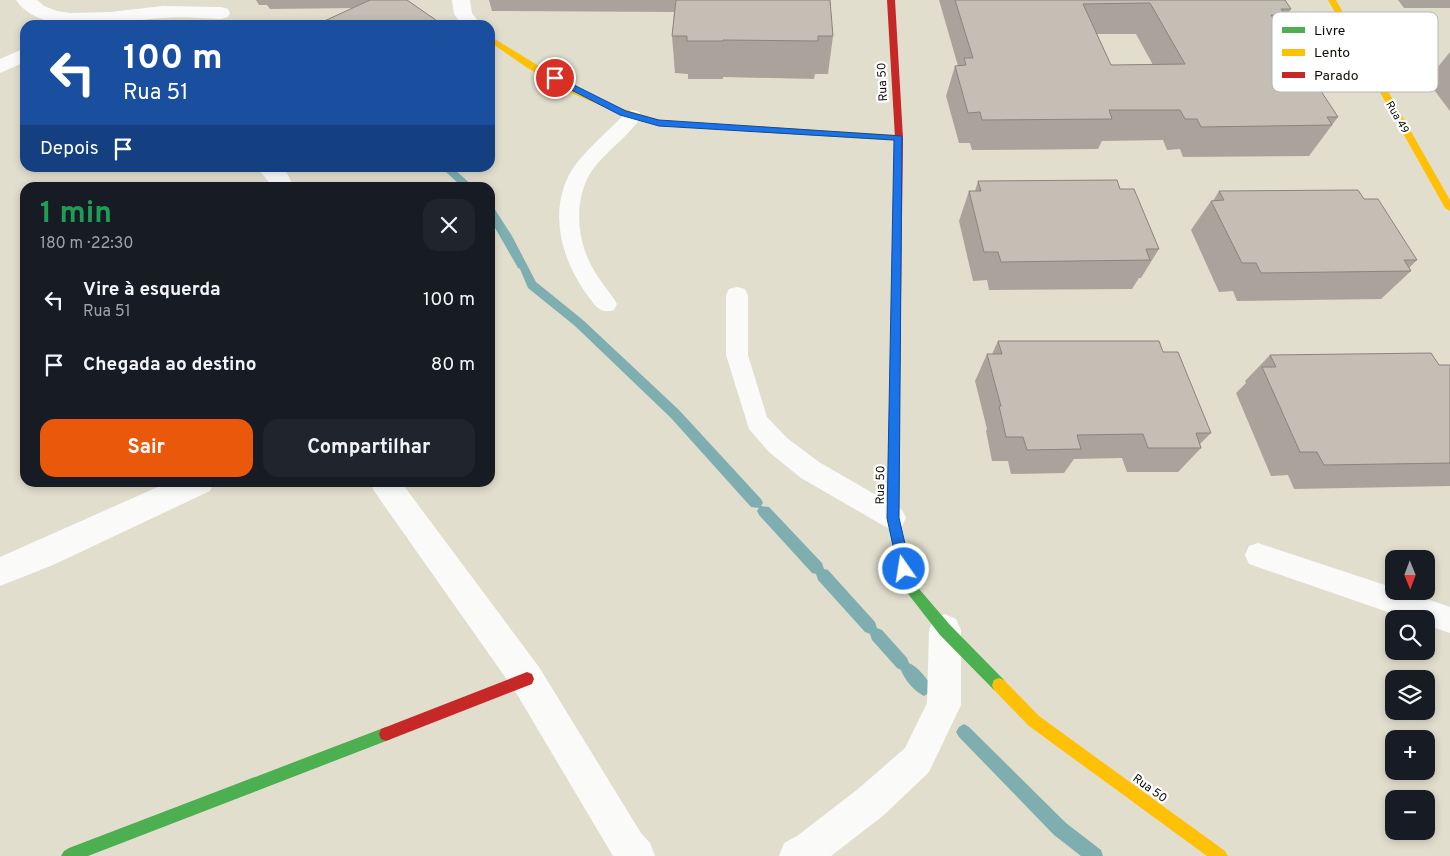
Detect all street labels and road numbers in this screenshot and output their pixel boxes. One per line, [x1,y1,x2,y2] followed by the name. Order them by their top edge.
[874,62,892,102] street label: Rua 50
[1382,99,1412,136] street label: Rua 49
[873,465,889,505] street label: Rua 50
[1129,771,1170,807] street label: Rua 50

